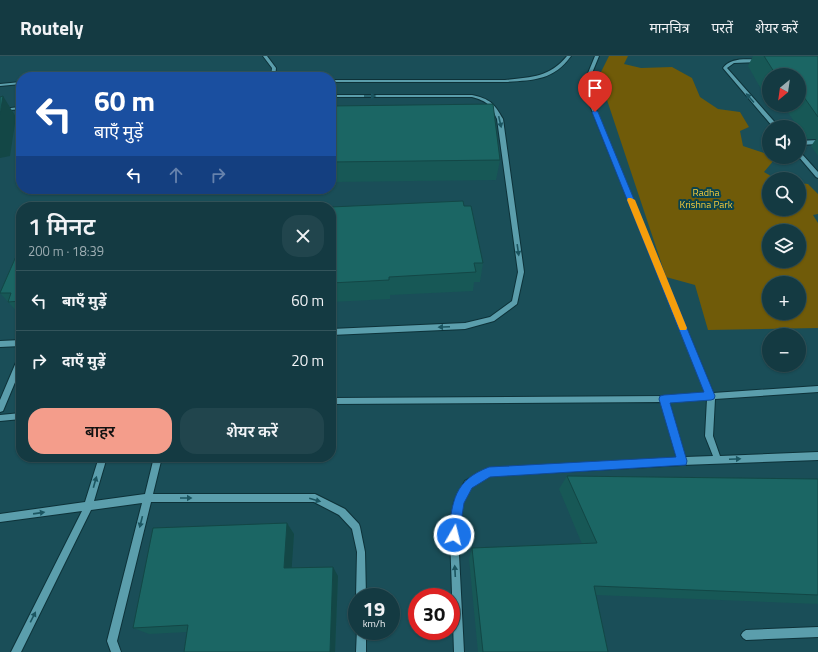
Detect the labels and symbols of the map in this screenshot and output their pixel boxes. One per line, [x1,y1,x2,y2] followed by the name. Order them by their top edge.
[762,68,806,112] north arrow
[578,71,612,112] pin
[364,93,377,99] one-way arrow
[746,93,755,102] one-way arrow
[497,115,503,128] one-way arrow
[679,185,733,212] park label: Radha Krishna Park
[515,244,521,256] one-way arrow
[437,324,450,330] one-way arrow
[729,456,741,463] one-way arrow
[93,475,99,488] one-way arrow
[180,495,193,501] one-way arrow
[310,497,322,503] one-way arrow
[33,510,45,516] one-way arrow
[433,514,475,556] position arrow
[138,516,144,528] one-way arrow
[452,565,459,577] one-way arrow
[408,588,460,640] speed limit sign: 30
[30,611,36,623] one-way arrow

